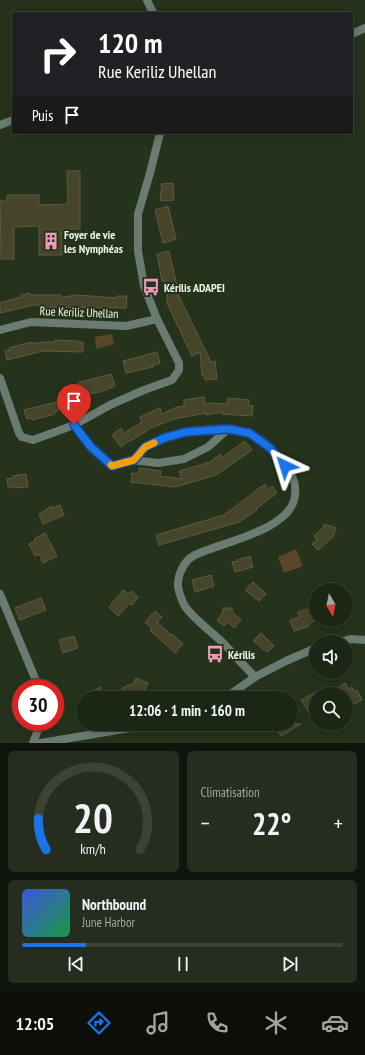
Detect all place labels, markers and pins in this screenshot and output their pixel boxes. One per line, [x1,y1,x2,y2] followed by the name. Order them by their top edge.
[64,227,123,256] place label: Foyer de vie les Nymphéas
[41,231,61,251] building icon: Foyer de vie les Nymphéas
[141,277,161,297] bus stop icon: Kérilis ADAPEI
[164,280,225,295] place label: Kérilis ADAPEI
[57,384,91,425] pin
[205,644,225,664] bus stop icon: Kérilis
[228,647,255,662] place label: Kérilis

